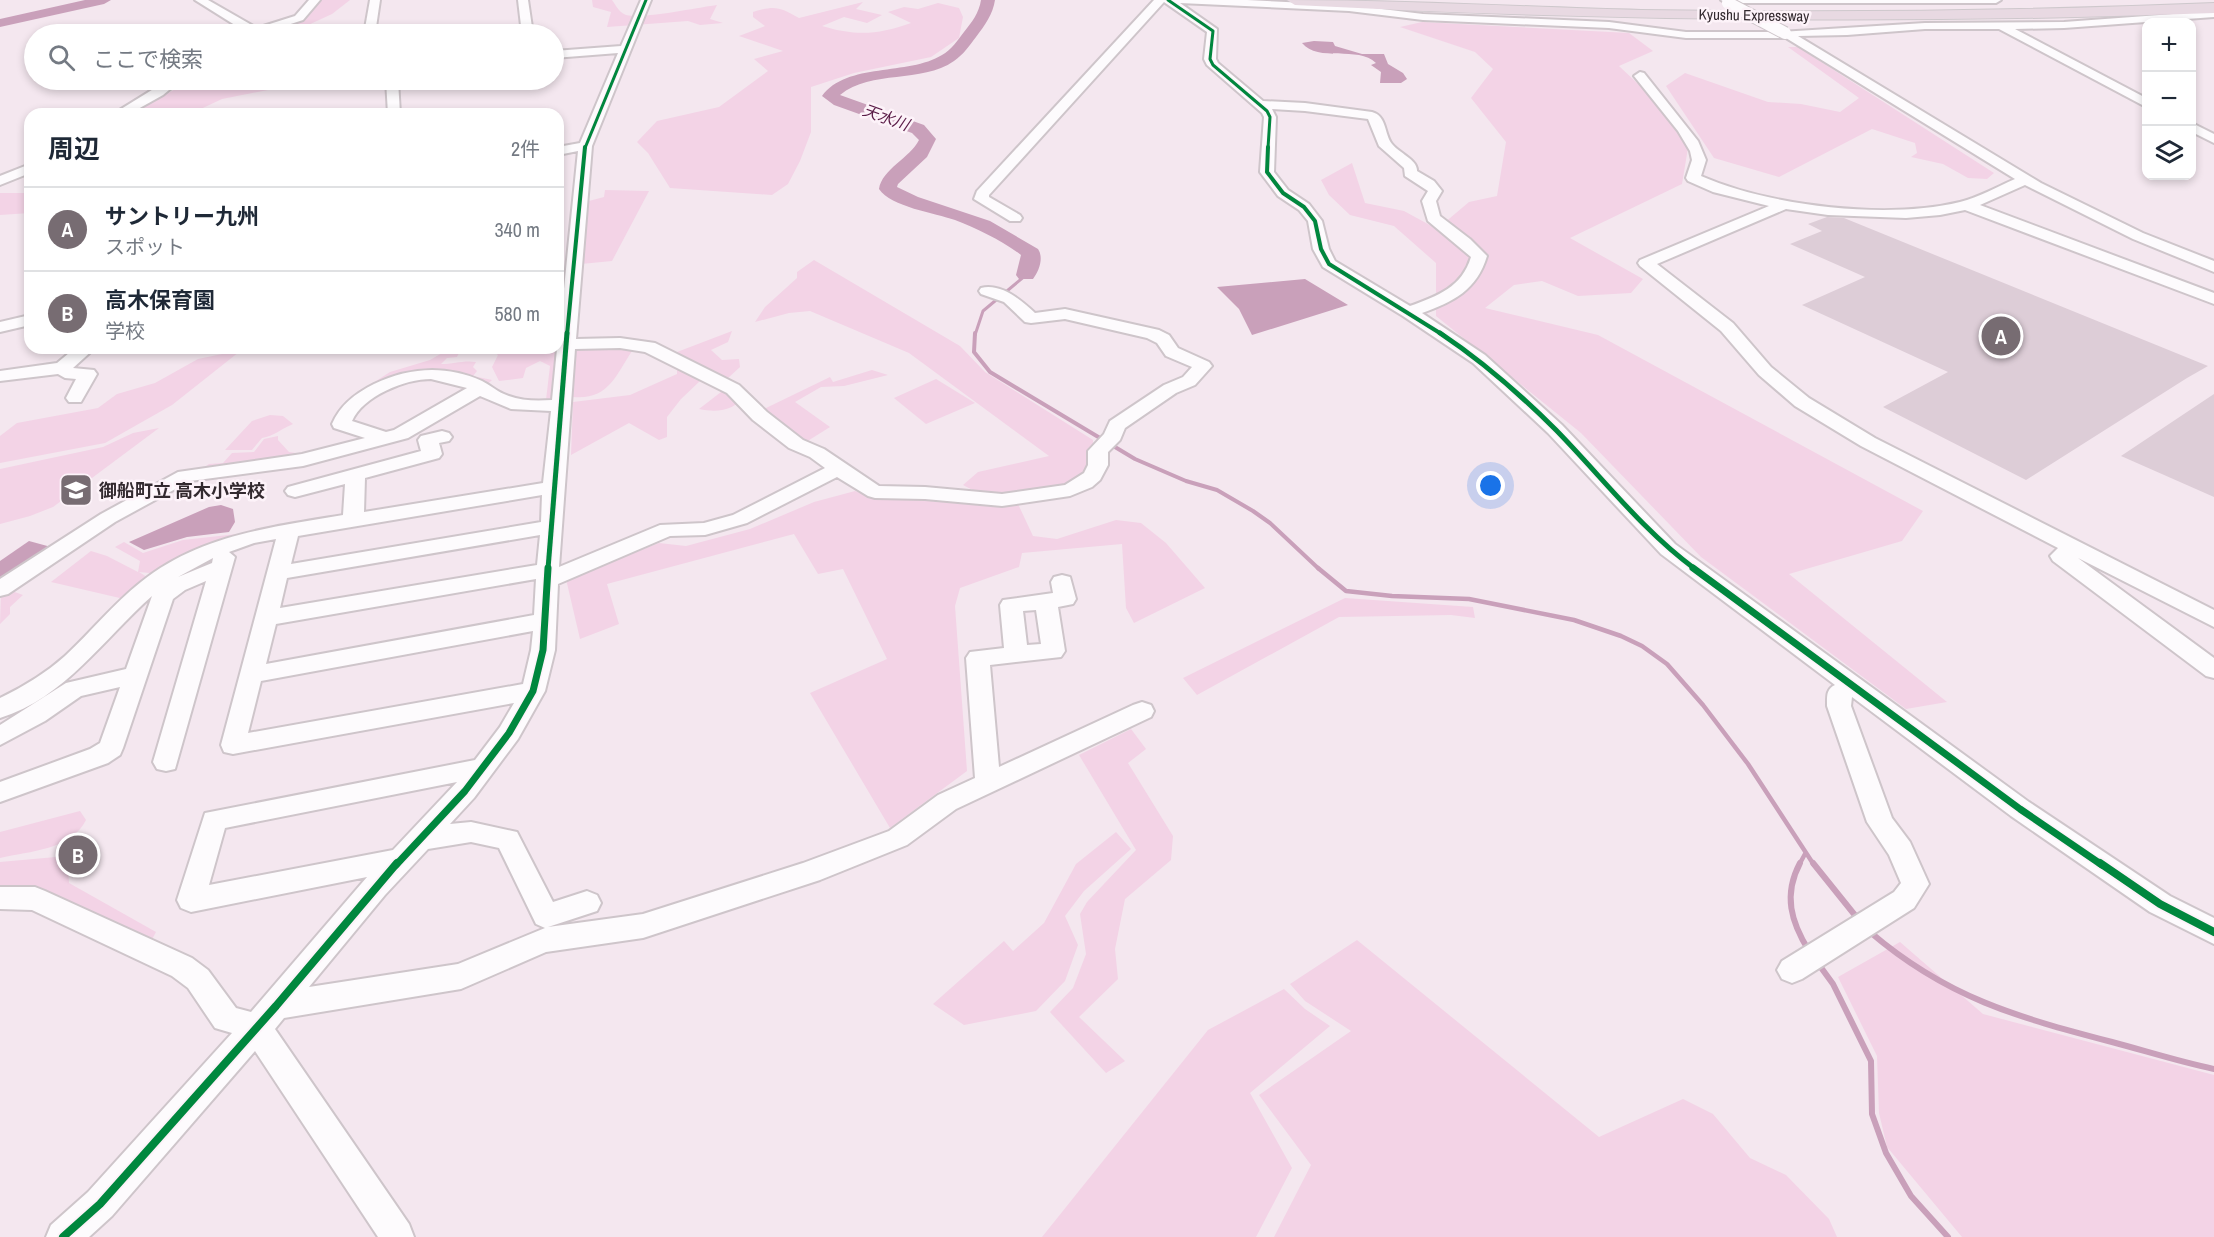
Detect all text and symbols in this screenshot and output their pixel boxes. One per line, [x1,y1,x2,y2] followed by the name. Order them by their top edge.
[1698,4,1810,26] street label: Kyushu Expressway
[2142,18,2196,180] map controls
[2142,18,2196,72] button: +
[24,24,564,90] search box
[45,41,78,74] icon: search
[93,44,203,74] text: ここで検索
[2142,72,2196,126] button: −
[860,98,914,136] water label: 天水川
[2142,126,2196,180] button: layers
[48,131,100,166] text: 周辺
[511,135,540,162] text: 2件
[105,201,259,231] text: サントリー九州
[62,216,73,243] text: A
[494,216,540,243] text: 340 m
[105,233,185,260] text: スポット
[105,285,215,315] text: 高木保育園
[62,300,73,327] text: B
[494,300,540,327] text: 580 m
[1982,314,2020,358] pin: A
[105,317,145,344] text: 学校
[1476,471,1505,500] your location
[58,472,94,508] school or university icon: 御船町立 高木小学校
[98,478,265,503] place label: 御船町立 高木小学校
[58,832,98,878] pin: B

